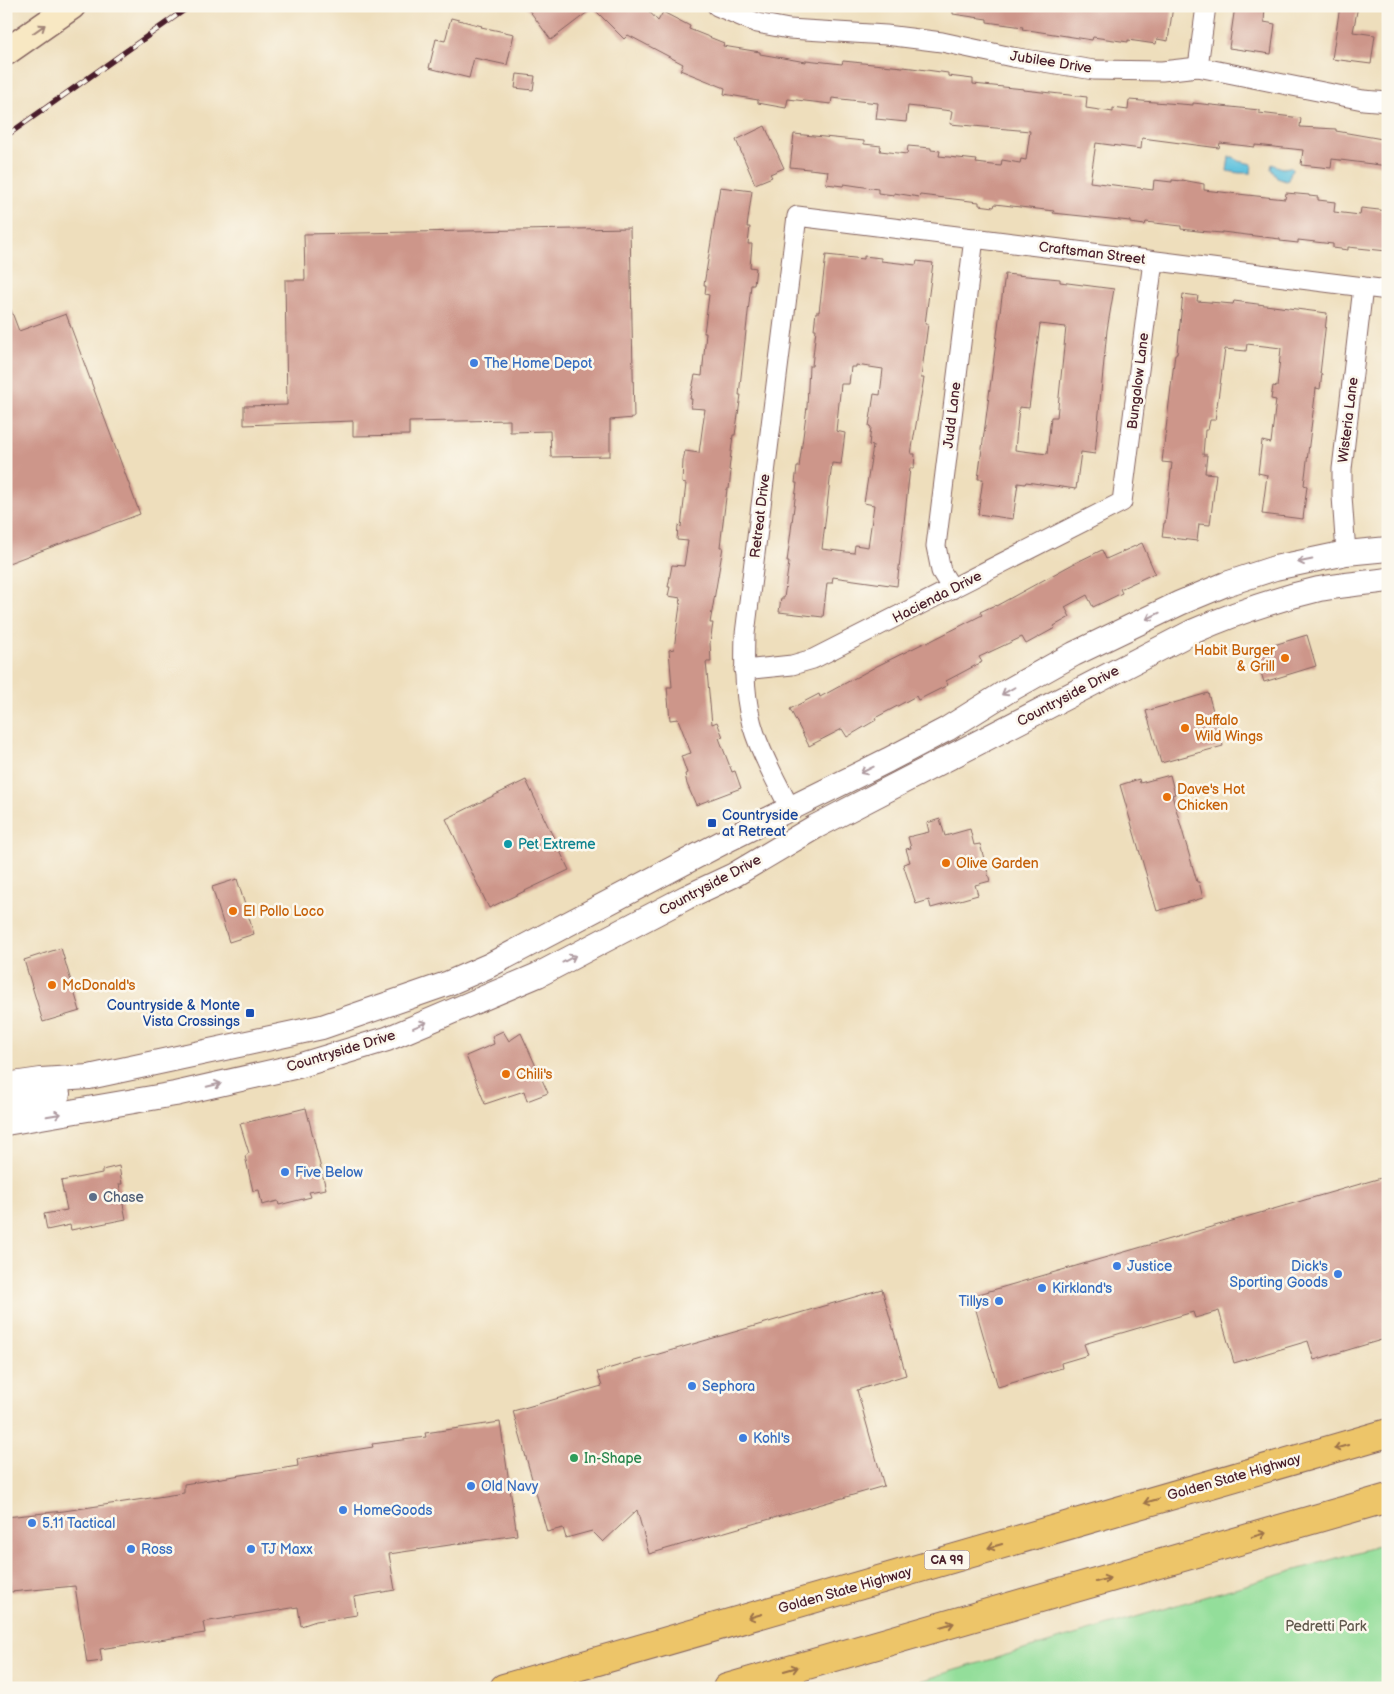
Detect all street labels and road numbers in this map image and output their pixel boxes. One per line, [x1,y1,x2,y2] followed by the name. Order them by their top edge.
[1009,47,1093,77] street label: Jubilee Drive
[1038,238,1147,268] street label: Craftsman Street
[1124,332,1152,430] street label: Bungalow Lane
[1334,376,1362,464] street label: Wisteria Lane
[940,381,964,449] street label: Judd Lane
[746,473,774,559] street label: Retreat Drive
[890,567,984,627] street label: Hacienda Drive
[1014,662,1122,730] street label: Countryside Drive
[656,851,764,919] street label: Countryside Drive
[285,1026,397,1076] street label: Countryside Drive
[1165,1450,1303,1504] street label: Golden State Highway
[924,1550,970,1570] road number: CA 99
[776,1563,914,1617] street label: Golden State Highway

